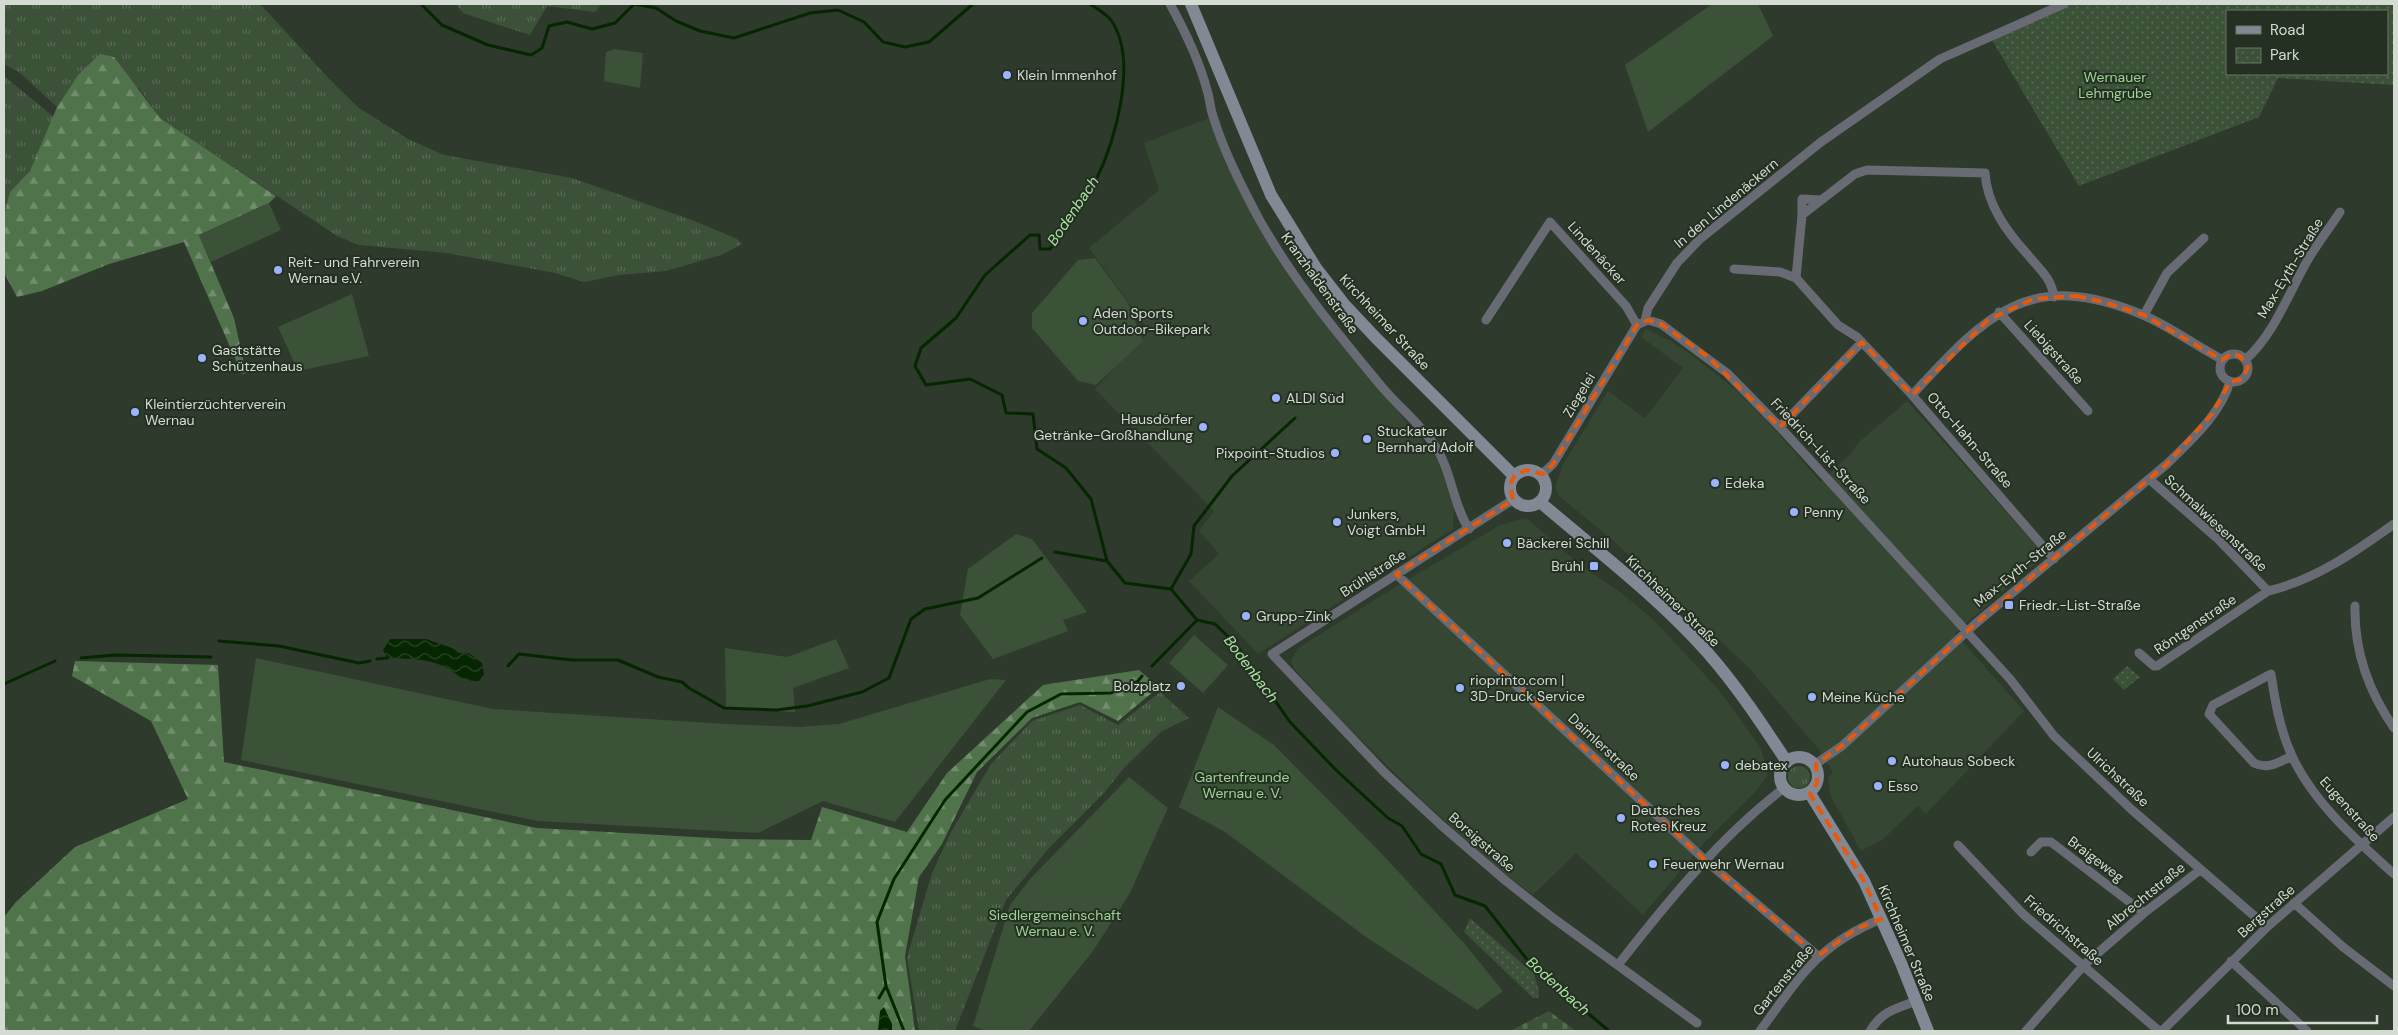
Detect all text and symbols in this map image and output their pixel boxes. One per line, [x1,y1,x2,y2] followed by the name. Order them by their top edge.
[2226,10,2388,75] legend
[2270,20,2305,40] text: Road
[2270,45,2300,65] text: Park
[1017,66,1117,84] place label: Klein Immenhof
[2078,68,2152,102] park label: Wernauer Lehmgrube
[1001,69,1013,81] marker: Klein Immenhof
[1670,154,1782,252] street label: In den Lindenäckern
[1043,172,1104,249] water label: Bodenbach
[2253,214,2327,322] street label: Max-Eyth-Straße
[1564,218,1630,288] street label: Lindenäcker
[1277,229,1363,337] street label: Kranzhaldenstraße
[288,253,420,287] place label: Reit- und Fahrverein Wernau e.V.
[272,264,284,276] marker: Reit- und Fahrverein Wernau e.V.
[1336,270,1434,374] street label: Kirchheimer Straße
[1093,304,1210,338] place label: Aden Sports Outdoor-Bikepark
[1077,315,1089,327] marker: Aden Sports Outdoor-Bikepark
[2020,316,2088,388] street label: Liebigstraße
[212,341,303,375] place label: Gaststätte Schützenhaus
[196,352,208,364] marker: Gaststätte Schützenhaus
[1559,369,1599,421] street label: Ziegelei
[1923,388,2017,492] street label: Otto-Hahn-Straße
[1286,389,1344,407] place label: ALDI Süd
[1270,392,1282,404] marker: ALDI Süd
[1767,394,1875,508] street label: Friedrich-List-Straße
[145,395,286,429] place label: Kleintierzüchterverein Wernau
[129,406,141,418] marker: Kleintierzüchterverein Wernau
[1034,410,1193,444] place label: Hausdörfer Getränke-Großhandlung
[1197,421,1209,433] marker: Hausdörfer Getränke-Großhandlung
[1377,422,1474,456] place label: Stuckateur Bernhard Adolf
[1361,433,1373,445] marker: Stuckateur Bernhard Adolf
[1216,444,1325,462] place label: Pixpoint-Studios
[1329,447,1341,459] marker: Pixpoint-Studios
[2161,471,2271,575] street label: Schmalwiesenstraße
[1725,474,1764,492] place label: Edeka
[1709,477,1721,489] marker: Edeka
[1804,503,1844,521] place label: Penny
[1347,505,1426,539] place label: Junkers, Voigt GmbH
[1788,506,1800,518] marker: Penny
[1331,516,1343,528] marker: Junkers, Voigt GmbH
[1970,525,2070,611] street label: Max-Eyth-Straße
[1517,534,1609,552] place label: Bäckerei Schill
[1501,537,1513,549] marker: Bäckerei Schill
[1337,545,1409,601] street label: Brühlstraße
[1622,551,1724,651] street label: Kirchheimer Straße
[1551,557,1584,575] place label: Brühl
[1588,560,1600,572] marker: Brühl
[2150,590,2240,658] street label: Röntgenstraße
[2019,596,2141,614] place label: Friedr.-List-Straße
[2003,599,2015,611] marker: Friedr.-List-Straße
[1256,607,1331,625] place label: Grupp-Zink
[1240,610,1252,622] marker: Grupp-Zink
[1219,631,1283,707] water label: Bodenbach
[1470,671,1585,705] place label: rioprinto.com | 3D-Druck Service
[1114,677,1171,695] place label: Bolzplatz
[1175,680,1187,692] marker: Bolzplatz
[1454,682,1466,694] marker: rioprinto.com | 3D-Druck Service
[1822,688,1905,706] place label: Meine Küche
[1806,691,1818,703] marker: Meine Küche
[1564,709,1644,785] street label: Daimlerstraße
[2083,744,2153,811] street label: Ulrichstraße
[1902,752,2015,770] place label: Autohaus Sobeck
[1886,755,1898,767] marker: Autohaus Sobeck
[1735,756,1788,774] place label: debatex
[1719,759,1731,771] marker: debatex
[1194,768,1290,802] park label: Gartenfreunde Wernau e. V.
[2316,773,2384,845] street label: Eugenstraße
[1888,777,1918,795] place label: Esso
[1872,780,1884,792] marker: Esso
[1631,801,1706,835] place label: Deutsches Rotes Kreuz
[1445,808,1519,876] street label: Borsigstraße
[1615,812,1627,824] marker: Deutsches Rotes Kreuz
[2064,832,2128,886] street label: Braigeweg
[1663,855,1784,873] place label: Feuerwehr Wernau
[1647,858,1659,870] marker: Feuerwehr Wernau
[2101,858,2189,934] street label: Albrechtstraße
[2234,880,2299,942] street label: Bergstraße
[1874,882,1940,1004] street label: Kirchheimer Straße
[2021,891,2107,969] street label: Friedrichstraße
[989,906,1121,940] park label: Siedlergemeinschaft Wernau e. V.
[1749,941,1817,1019] street label: Gartenstraße
[1522,952,1594,1020] water label: Bodenbach
[2228,992,2377,1024] scale bar
[2236,1000,2279,1020] text: 100 m

